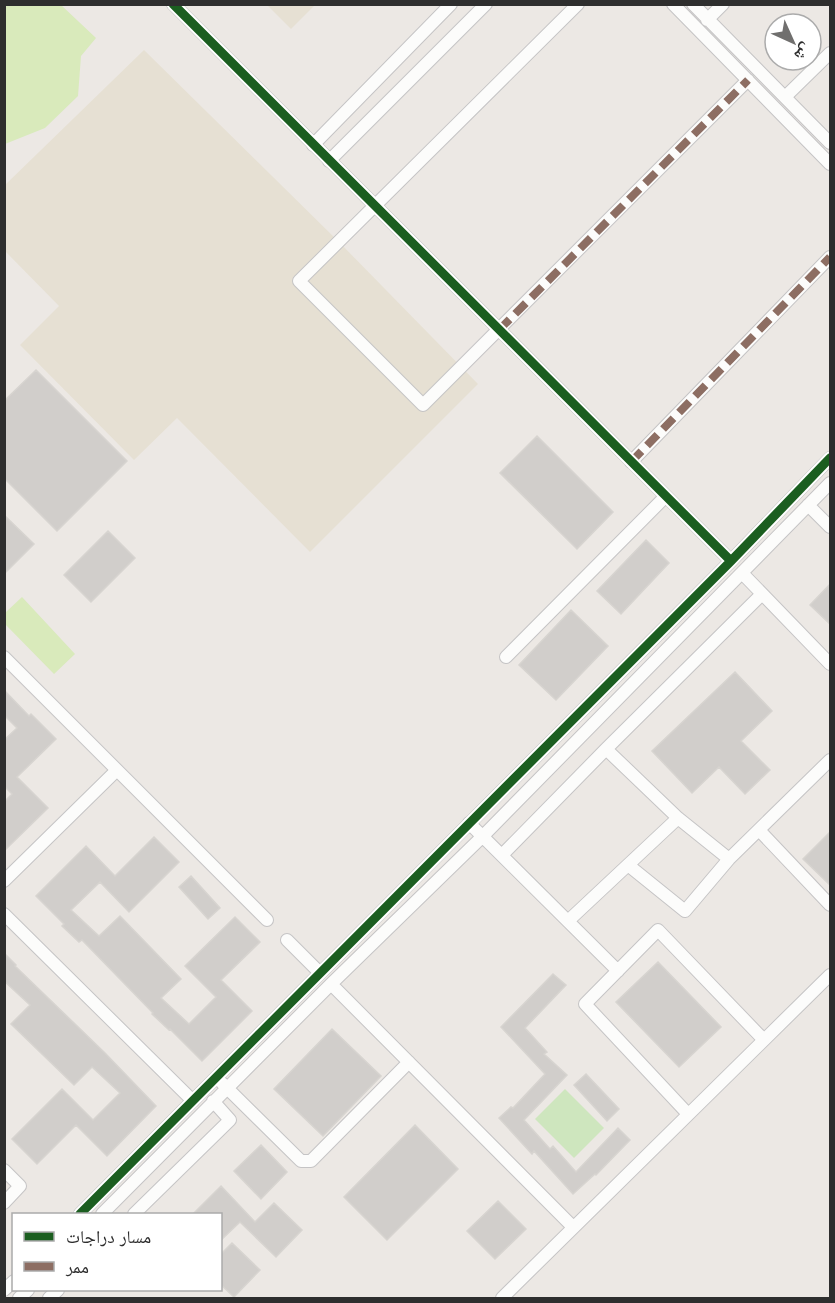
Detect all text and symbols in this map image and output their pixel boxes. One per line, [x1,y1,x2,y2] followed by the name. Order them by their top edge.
[763,12,823,72] north arrow
[791,40,817,66] text: ش
[12,1213,222,1291] legend
[66,1226,151,1247] text: مسار دراجات
[65,1256,89,1277] text: ممر

